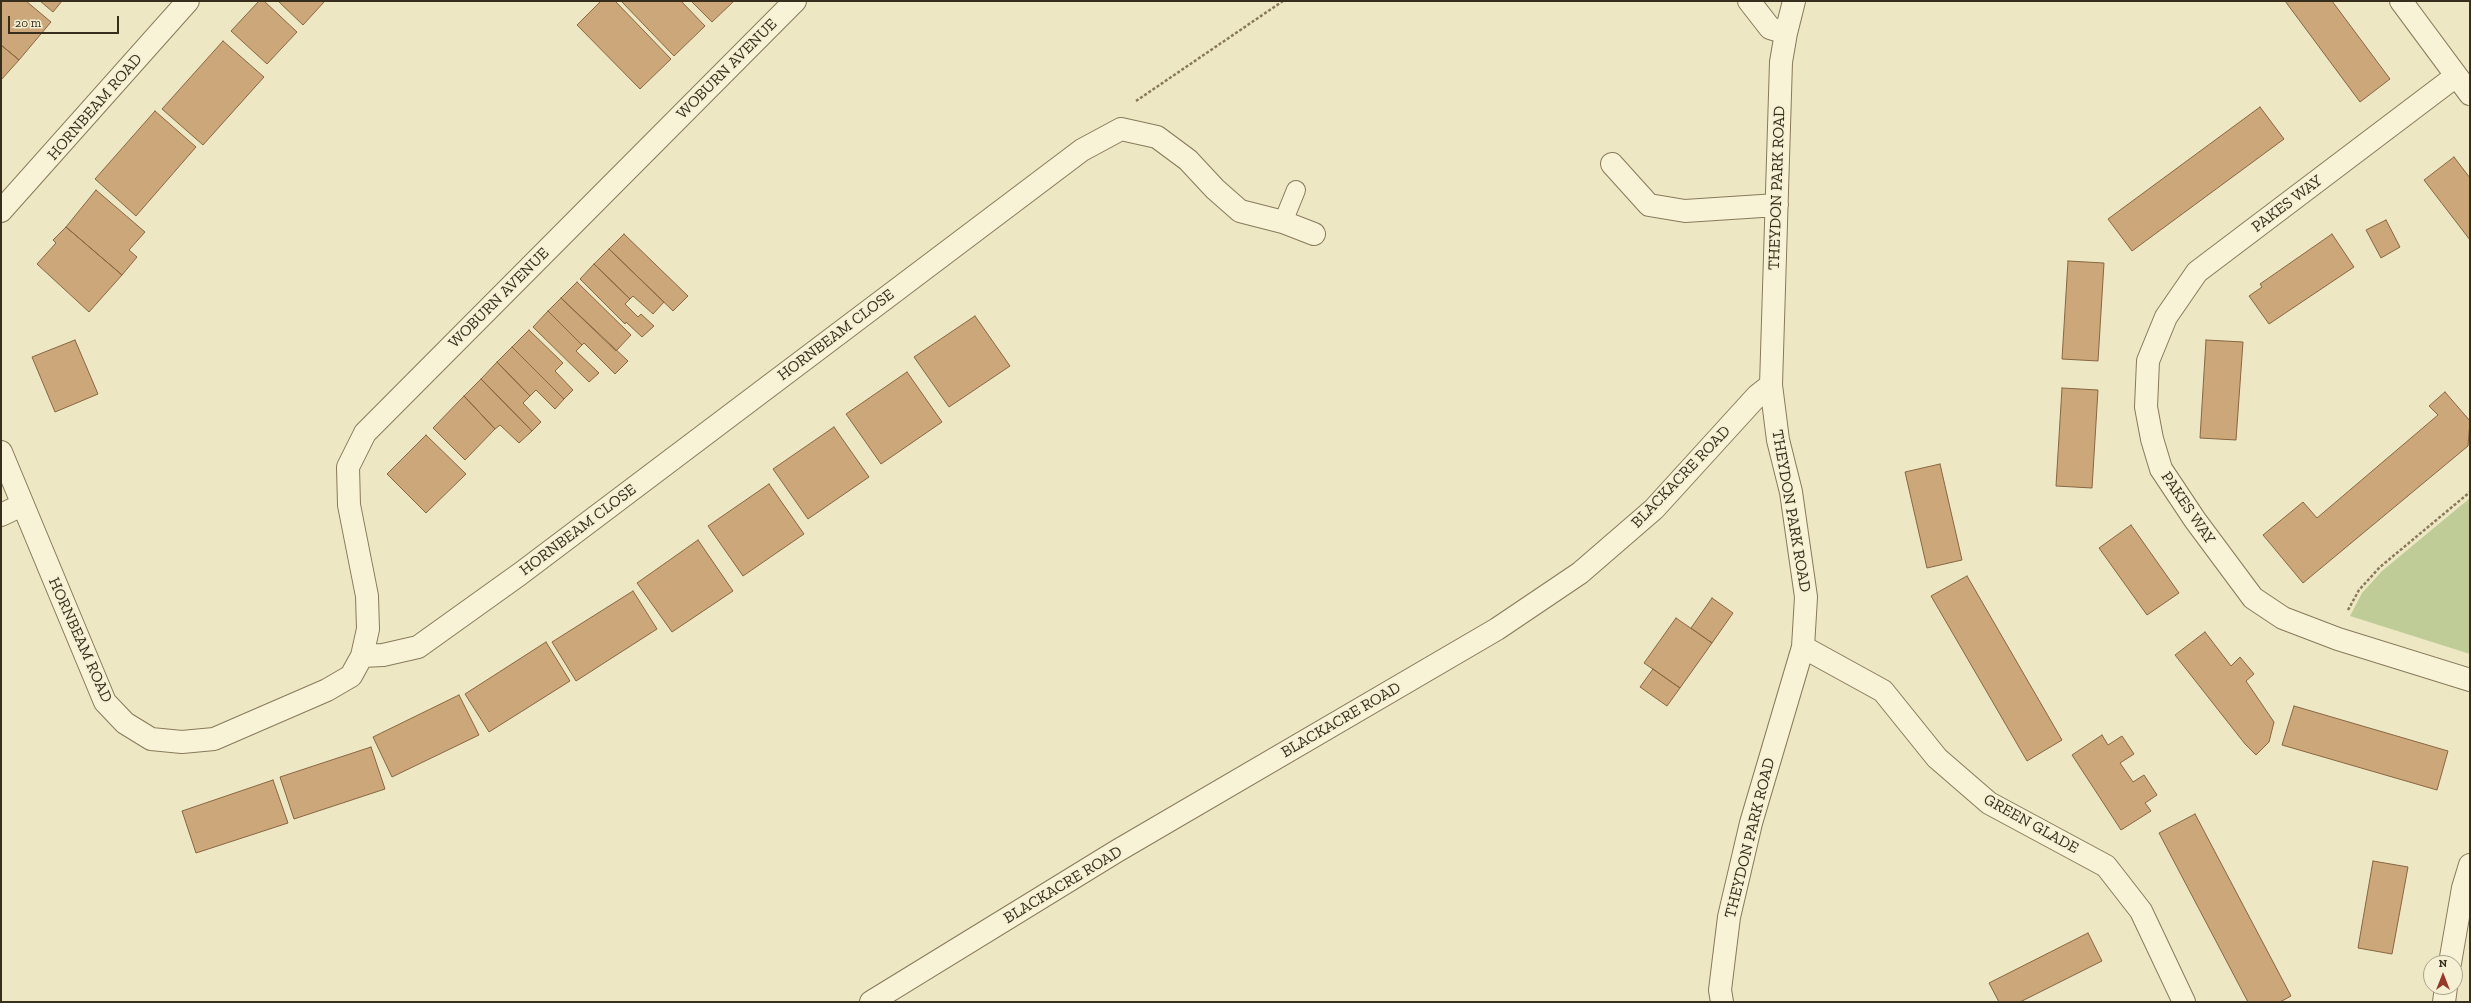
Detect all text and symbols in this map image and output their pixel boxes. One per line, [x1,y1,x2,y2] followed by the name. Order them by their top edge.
[10,8,121,34] scale bar
[673,15,781,123] street label: WOBURN AVENUE
[15,16,41,30] text: 20 m
[44,50,146,164] street label: HORNBEAM ROAD
[1765,105,1789,271] street label: THEYDON PARK ROAD
[2248,171,2326,237] street label: PAKES WAY
[445,244,553,352] street label: WOBURN AVENUE
[774,285,898,385] street label: HORNBEAM CLOSE
[1627,422,1735,532] street label: BLACKACRE ROAD
[1767,428,1815,594] street label: THEYDON PARK ROAD
[2157,468,2219,548] street label: PAKES WAY
[516,480,640,580] street label: HORNBEAM CLOSE
[44,575,116,705] street label: HORNBEAM ROAD
[1278,678,1404,762] street label: BLACKACRE ROAD
[1721,756,1779,920] street label: THEYDON PARK ROAD
[1980,790,2082,858] street label: GREEN GLADE
[1000,842,1126,928] street label: BLACKACRE ROAD
[2423,955,2463,995] north arrow
[2439,957,2447,970] text: N

